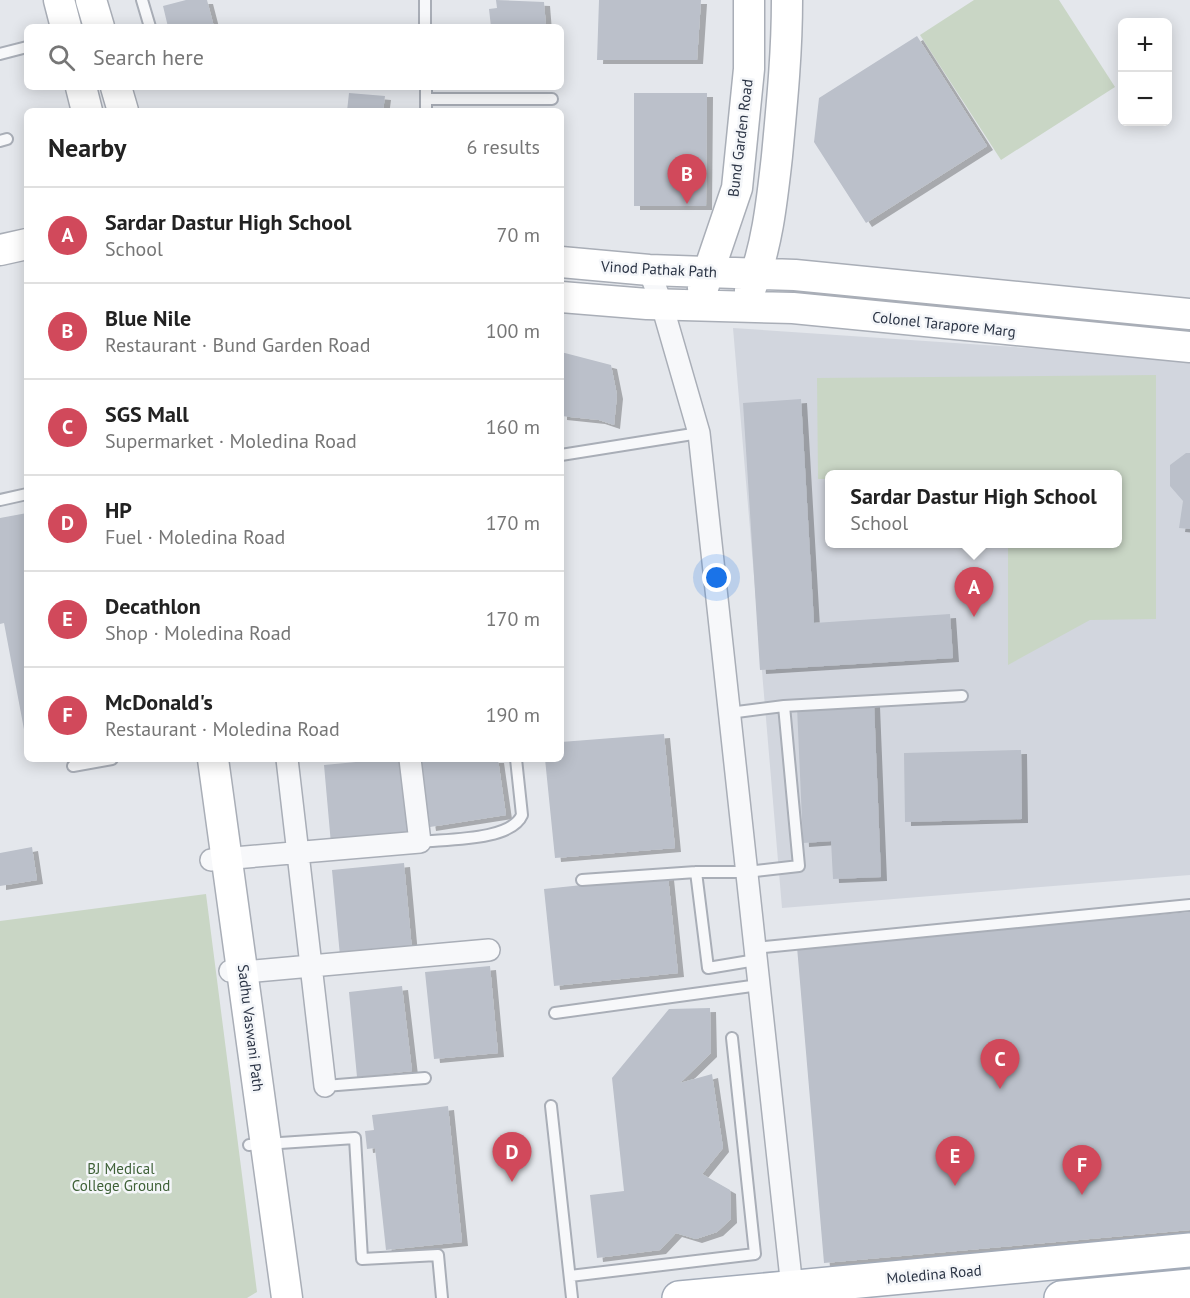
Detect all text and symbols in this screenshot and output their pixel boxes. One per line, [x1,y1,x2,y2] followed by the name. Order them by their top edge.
[1118,18,1172,126] map controls
[1118,18,1172,72] button: +
[24,24,564,90] search box
[45,41,78,74] icon: search
[93,43,204,71] text: Search here
[1118,72,1172,126] button: −
[723,78,757,198] street label: Bund Garden Road
[48,131,126,164] text: Nearby
[467,134,540,160] text: 6 results
[668,154,706,204] pin: B
[105,208,351,236] text: Sardar Dastur High School
[61,222,74,248] text: A
[497,222,540,248] text: 70 m
[105,236,163,262] text: School
[599,256,718,282] street label: Vinod Pathak Path
[105,304,191,332] text: Blue Nile
[871,307,1017,341] street label: Colonel Tarapore Marg
[62,318,73,344] text: B
[486,318,540,344] text: 100 m
[105,332,370,358] text: Restaurant · Bund Garden Road
[105,400,189,428] text: SGS Mall
[62,414,73,440] text: C
[486,414,540,440] text: 160 m
[105,428,357,454] text: Supermarket · Moledina Road
[825,470,1122,548] popup
[850,482,1097,510] text: Sardar Dastur High School
[105,496,132,524] text: HP
[61,510,74,536] text: D
[486,510,540,536] text: 170 m
[850,510,908,536] text: School
[105,524,285,550] text: Fuel · Moledina Road
[702,563,731,592] your location
[954,568,994,617] pin: A
[105,592,201,620] text: Decathlon
[62,606,73,632] text: E
[486,606,540,632] text: 170 m
[105,620,291,646] text: Shop · Moledina Road
[105,688,213,716] text: McDonald's
[62,702,73,728] text: F
[486,702,540,728] text: 190 m
[105,716,340,742] text: Restaurant · Moledina Road
[234,963,268,1093] street label: Sadhu Vaswani Path
[980,1040,1020,1089] pin: C
[492,1132,532,1182] pin: D
[936,1136,974,1186] pin: E
[1062,1146,1102,1195] pin: F
[72,1159,170,1195] park label: BJ Medical College Ground
[886,1260,982,1288] street label: Moledina Road

